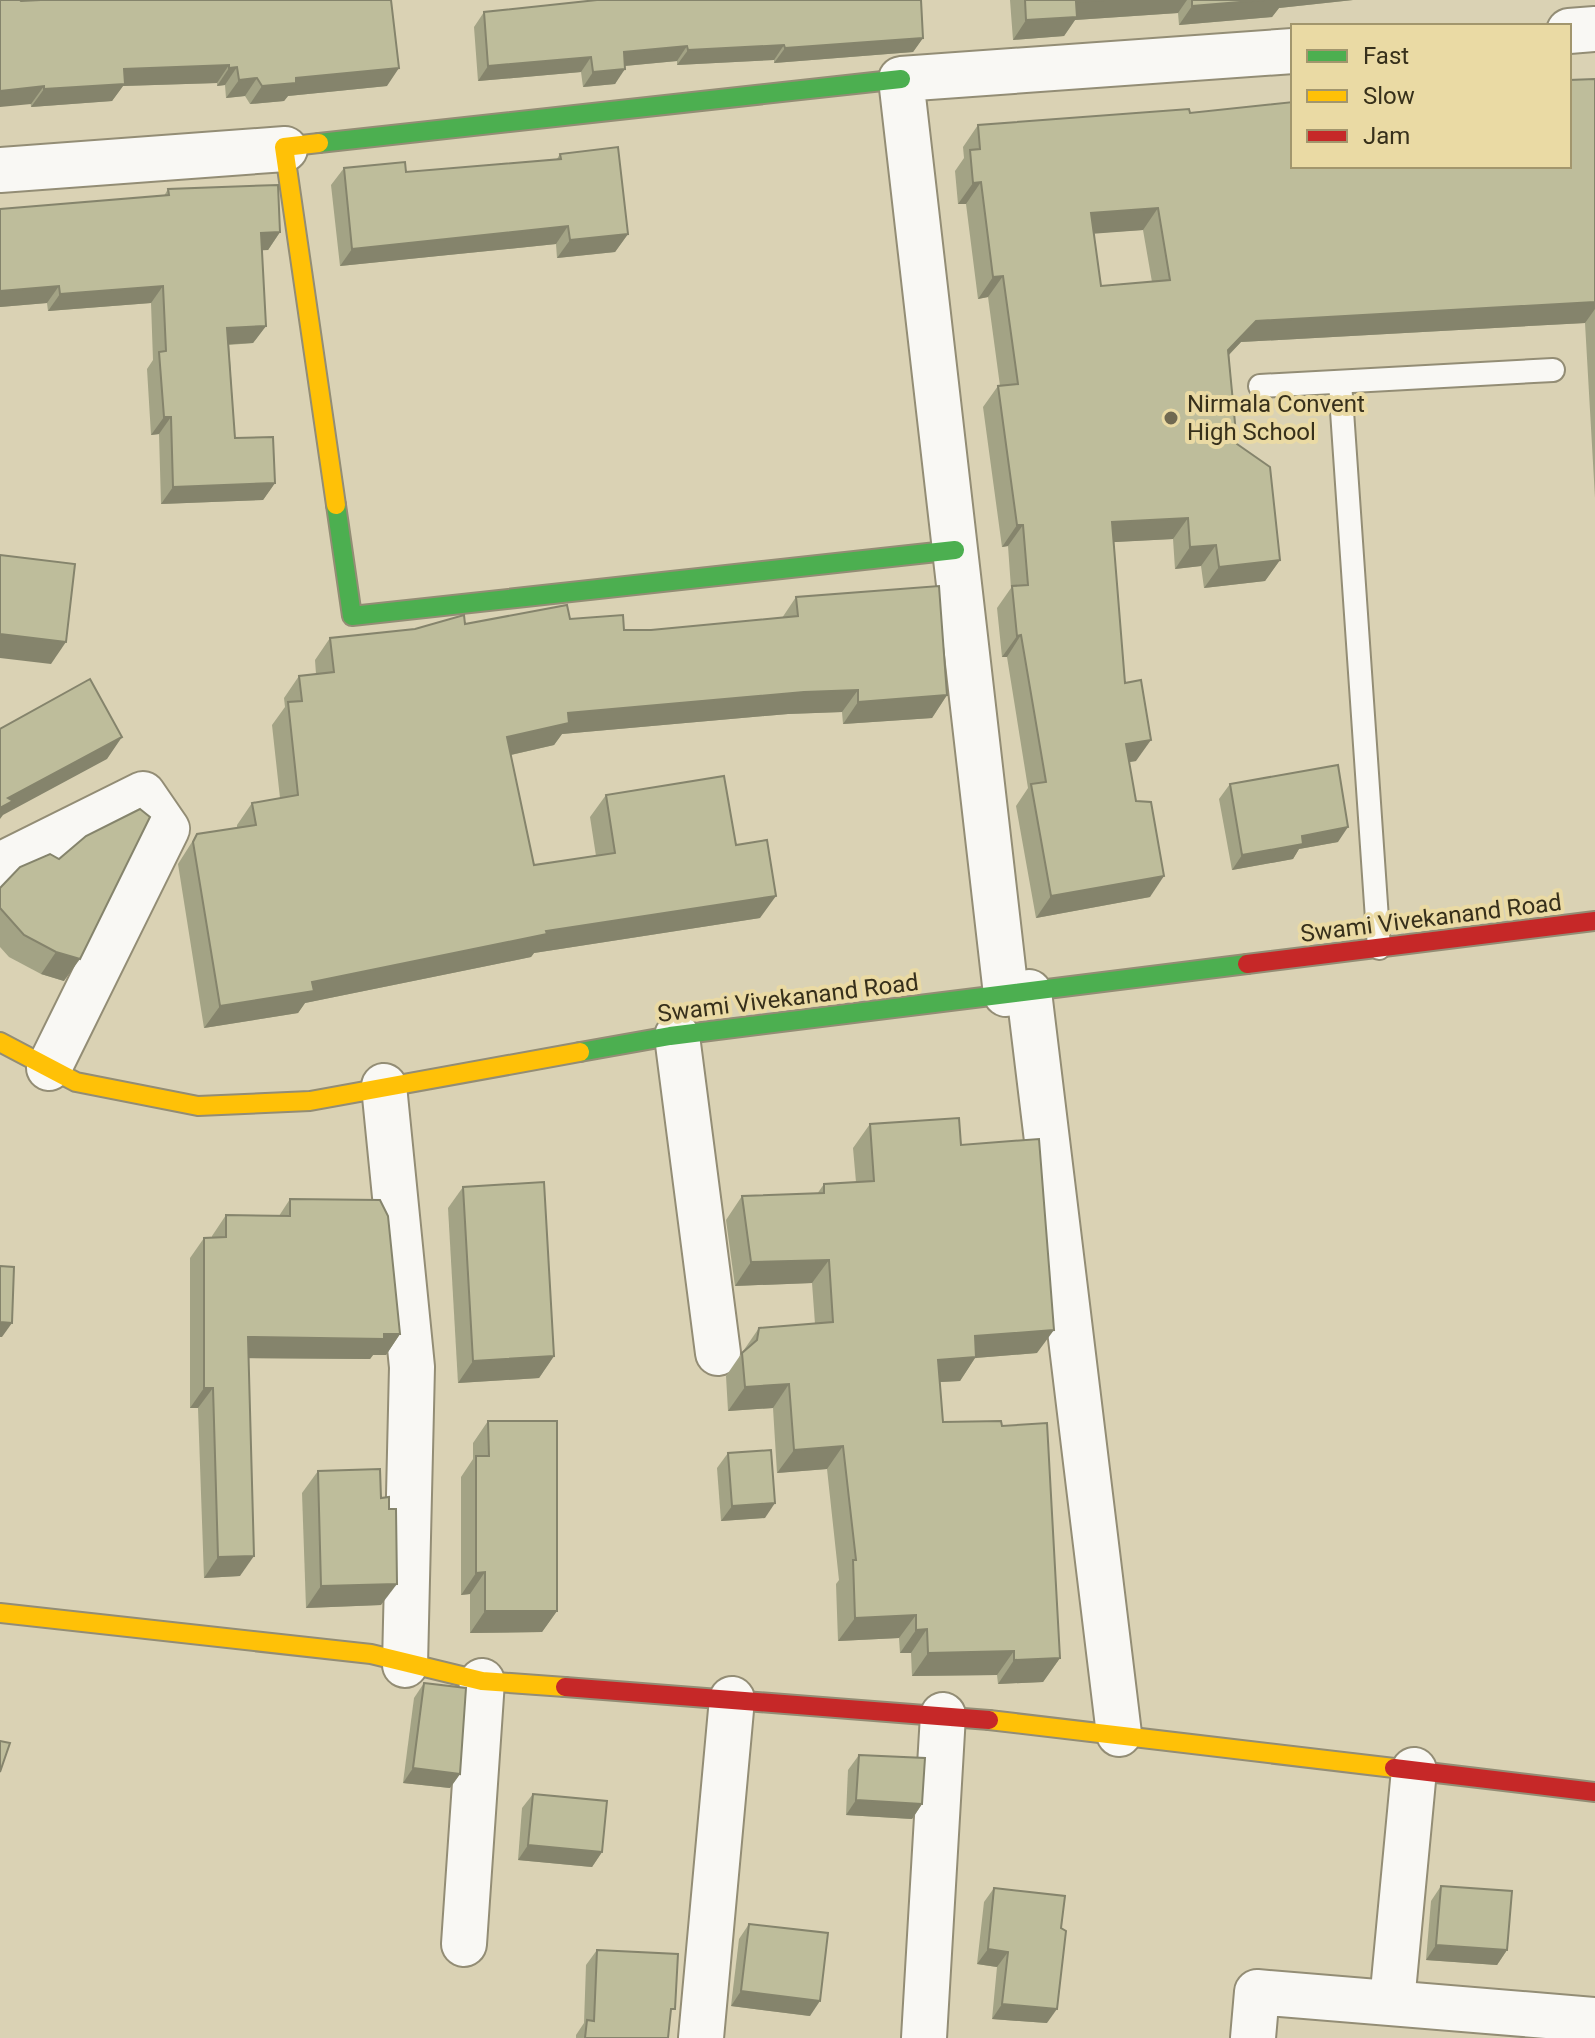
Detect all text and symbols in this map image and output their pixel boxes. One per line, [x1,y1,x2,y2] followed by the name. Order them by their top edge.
[1291,24,1571,168] legend
[1363,42,1409,70] text: Fast
[1363,82,1415,110] text: Slow
[1363,122,1410,150] text: Jam
[1187,390,1365,446] place label: Nirmala Convent High School
[1162,409,1180,427] marker: Nirmala Convent High School
[1299,888,1563,948] street label: Swami Vivekanand Road
[656,968,920,1028] street label: Swami Vivekanand Road

